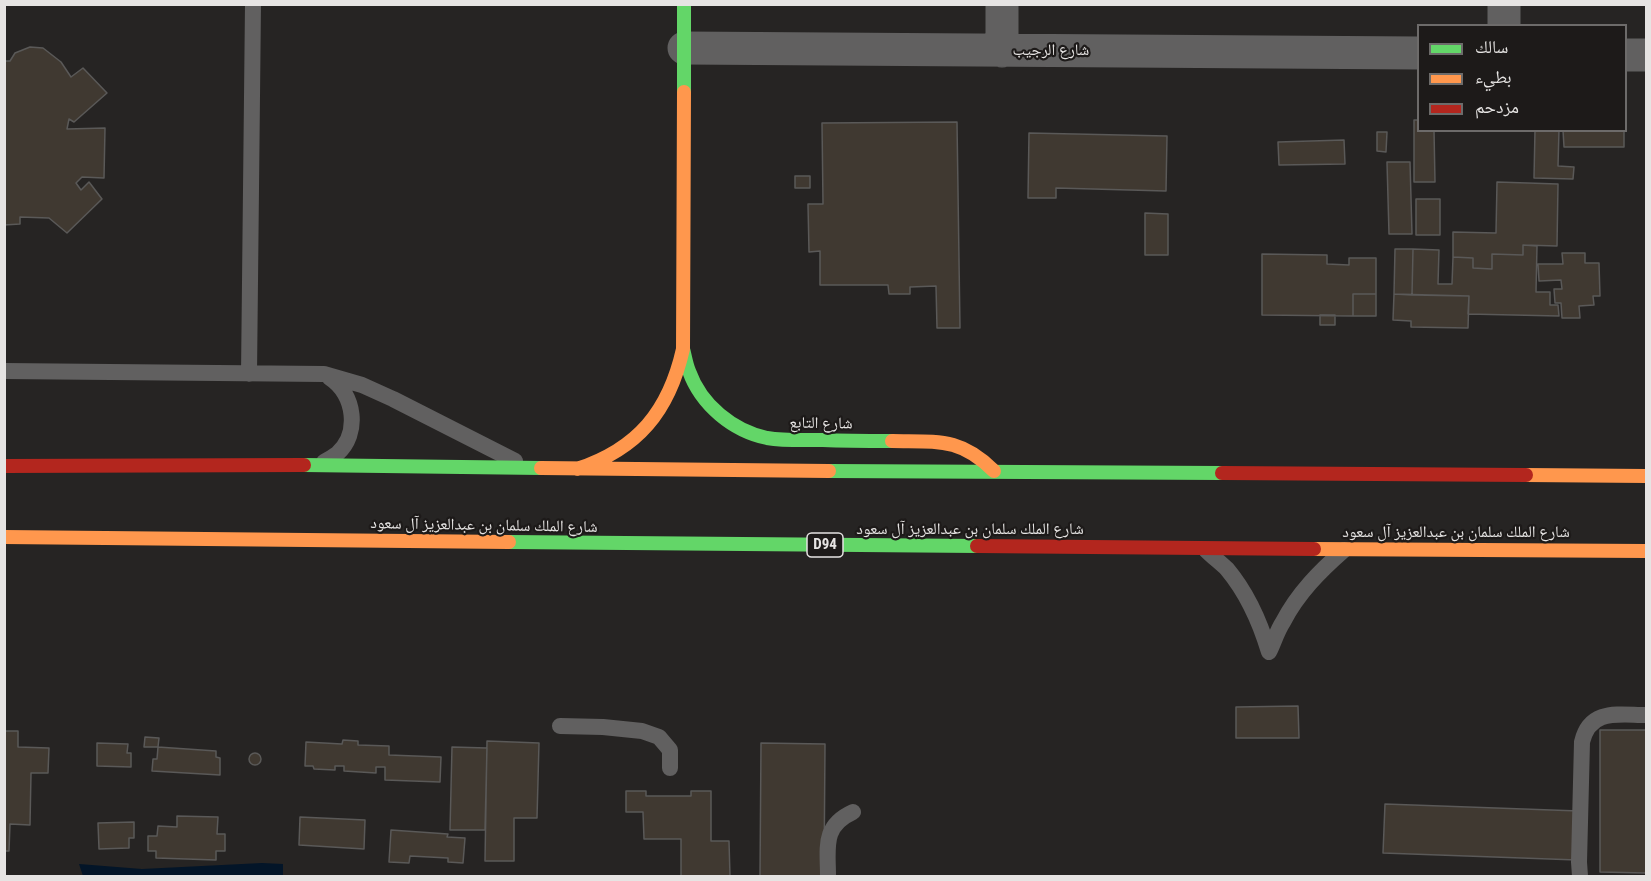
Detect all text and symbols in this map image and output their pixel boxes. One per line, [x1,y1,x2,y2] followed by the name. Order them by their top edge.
[1417,24,1627,132] legend
[1475,36,1508,57] text: سالك
[1013,41,1089,61] street label: شارع الرجيب
[1475,66,1512,87] text: بطيء
[1475,96,1519,117] text: مزدحم
[789,414,853,434] street label: شارع التابع
[370,514,598,538] street label: شارع الملك سلمان بن عبدالعزيز آل سعود
[856,520,1084,540] street label: شارع الملك سلمان بن عبدالعزيز آل سعود
[1342,523,1570,543] street label: شارع الملك سلمان بن عبدالعزيز آل سعود
[807,533,843,557] road number: D94

